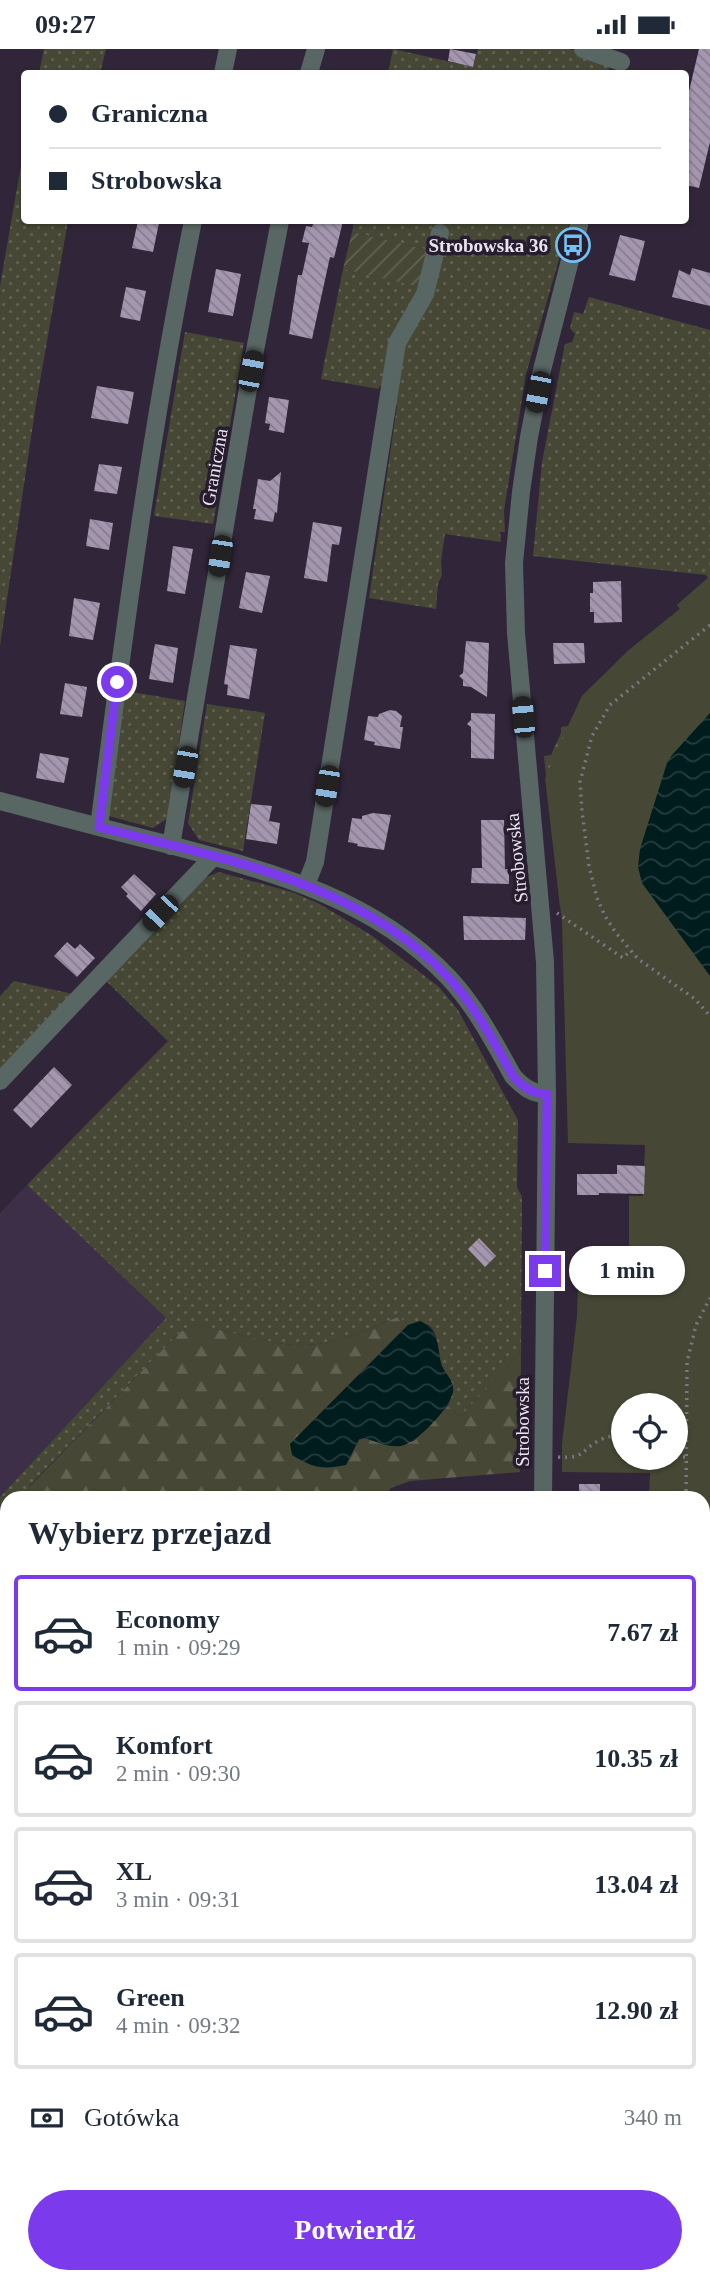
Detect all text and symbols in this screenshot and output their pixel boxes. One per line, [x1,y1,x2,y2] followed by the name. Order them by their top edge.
[35,10,96,39] text: 09:27
[91,99,208,128] text: Graniczna
[91,166,222,195] text: Strobowska
[554,226,592,264] bus stop icon: Strobowska 36
[429,235,548,256] place label: Strobowska 36
[237,348,266,394] car
[524,369,553,415] car
[197,426,232,507] street label: Graniczna
[207,534,234,578] car
[101,666,133,698] route start
[511,695,536,739] car
[172,744,199,790] car
[314,764,341,808] car
[501,812,532,904] street label: Strobowska
[138,891,183,935] car
[570,1247,685,1295] callout: 1 min
[529,1255,561,1287] route end
[599,1258,655,1283] text: 1 min
[512,1377,533,1467] street label: Strobowska
[611,1393,688,1470] map controls
[611,1393,688,1470] button: locate
[28,1515,271,1551] text: Wybierz przejazd
[32,1602,95,1665] icon: car
[116,1605,220,1634] text: Economy
[607,1618,678,1647] text: 7.67 zł
[116,1635,241,1660] text: 1 min · 09:29
[32,1728,95,1791] icon: car
[116,1731,213,1760] text: Komfort
[594,1744,678,1773] text: 10.35 zł
[116,1761,241,1786] text: 2 min · 09:30
[32,1854,95,1917] icon: car
[116,1857,152,1886] text: XL
[594,1870,678,1899] text: 13.04 zł
[116,1887,241,1912] text: 3 min · 09:31
[32,1980,95,2043] icon: car
[116,1983,185,2012] text: Green
[594,1996,678,2025] text: 12.90 zł
[116,2013,241,2038] text: 4 min · 09:32
[28,2099,66,2137] icon: cash
[84,2103,179,2132] text: Gotówka
[624,2105,682,2130] text: 340 m
[28,2190,682,2270] button: Potwierdź

